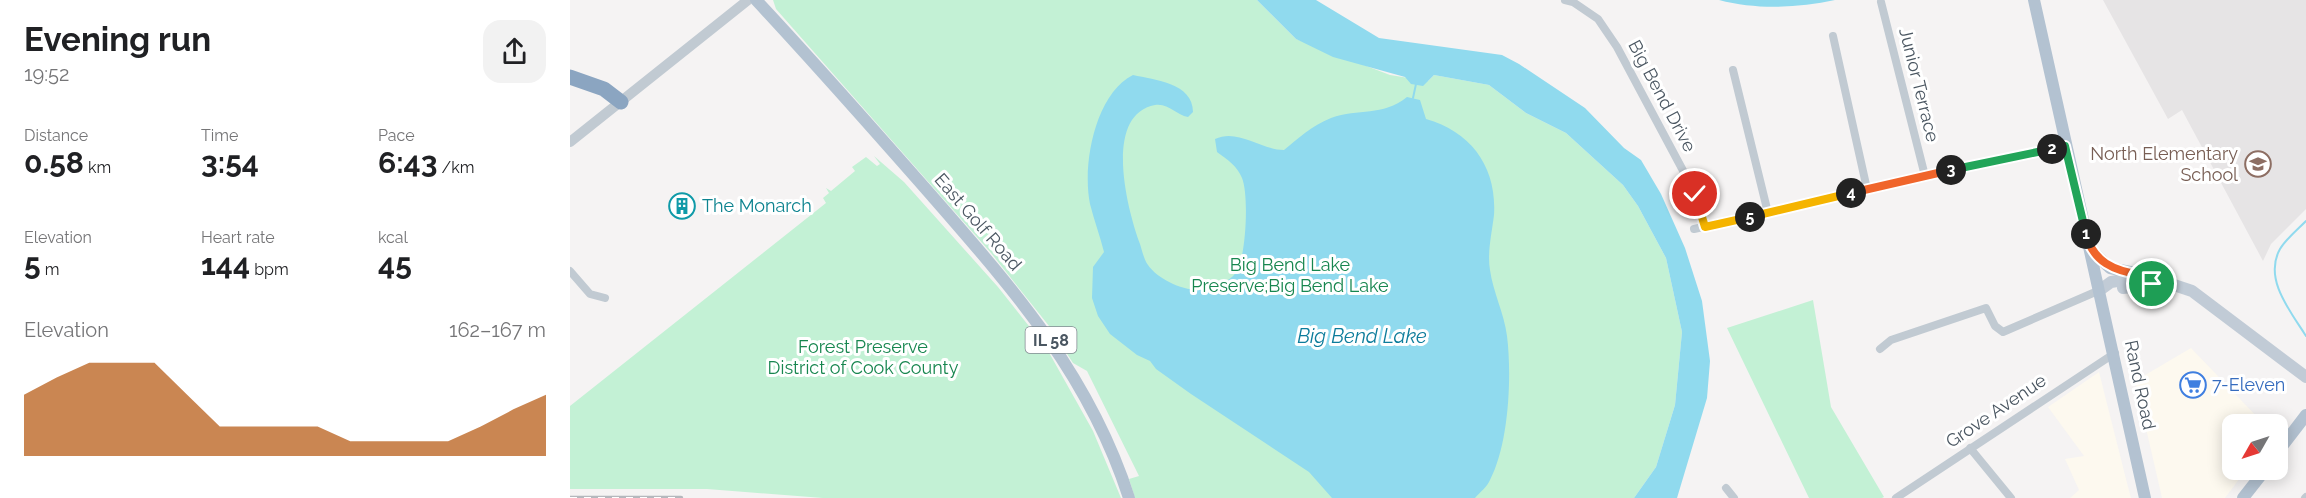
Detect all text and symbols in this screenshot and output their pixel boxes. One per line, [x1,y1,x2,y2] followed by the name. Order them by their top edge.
[24,20,211,59] text: Evening run
[483,20,546,83] button: share
[1895,26,1944,144] street label: Junior Terrace
[1624,36,1701,156] street label: Big Bend Drive
[24,62,69,86] text: 19:52
[24,126,88,145] text: Distance
[201,126,238,145] text: Time
[378,126,415,145] text: Pace
[2037,134,2067,164] pin: 2
[2047,139,2057,158] text: 2
[2090,143,2238,185] place label: North Elementary School
[24,145,84,180] text: 0.58
[201,145,259,180] text: 3:54
[378,145,438,180] text: 6:43
[2243,149,2273,179] school or university icon: North Elementary School
[1936,155,1966,185] pin: 3
[84,158,111,177] text: km
[438,158,474,177] text: /km
[1947,160,1955,179] text: 3
[1669,168,1720,219] pin
[930,169,1026,275] street label: East Golf Road
[1678,177,1711,210] icon: check
[1836,178,1866,208] pin: 4
[1846,183,1856,202] text: 4
[667,191,697,221] building icon: The Monarch
[702,195,812,216] place label: The Monarch
[1735,202,1765,232] pin: 5
[1746,207,1754,226] text: 5
[2071,219,2101,249] pin: 1
[2082,224,2090,243] text: 1
[24,228,92,247] text: Elevation
[201,228,275,247] text: Heart rate
[378,228,408,247] text: kcal
[24,247,41,282] text: 5
[201,247,250,282] text: 144
[378,247,412,282] text: 45
[1191,254,1389,296] park label: Big Bend Lake Preserve;Big Bend Lake
[2126,258,2177,309] pin
[41,260,59,279] text: m
[250,260,289,279] text: bpm
[2135,267,2168,300] icon: arrive
[24,318,109,342] text: Elevation
[449,318,546,342] text: 162–167 m
[1297,324,1427,348] water label: Big Bend Lake
[1026,327,1076,353] road number: IL 58
[768,336,959,378] park label: Forest Preserve District of Cook County
[2121,338,2160,432] street label: Rand Road
[1942,369,2050,452] street label: Grove Avenue
[2178,370,2208,400] supermarket icon: 7-Eleven
[2212,374,2285,395] place label: 7-Eleven
[2222,414,2288,480] north arrow
[2222,414,2288,480] map controls

